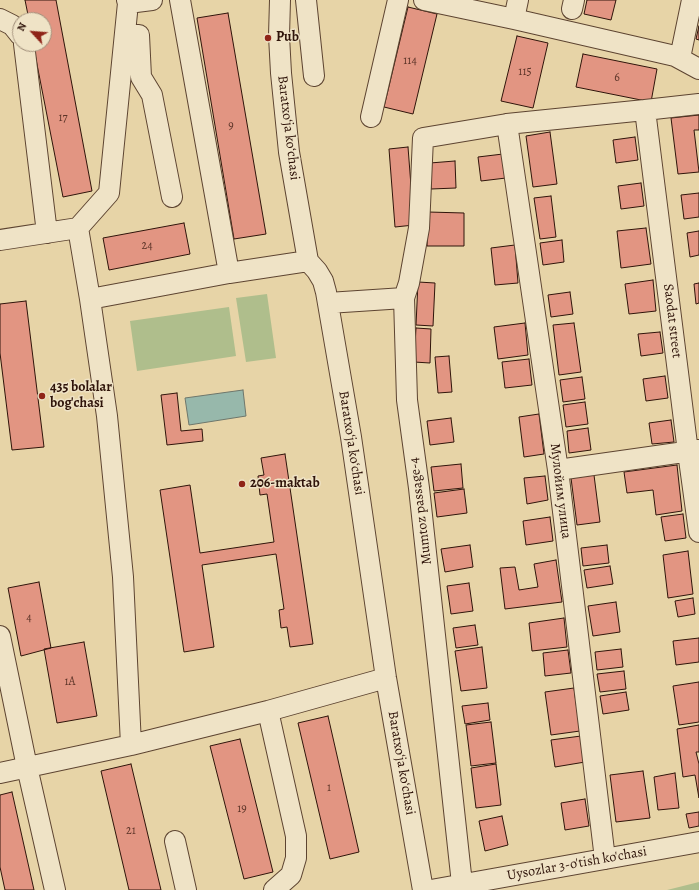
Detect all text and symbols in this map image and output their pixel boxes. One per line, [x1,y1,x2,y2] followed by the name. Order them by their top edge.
[12,12,52,52] north arrow
[13,20,30,34] text: N
[276,30,299,46] place label: Pub
[263,33,273,43] marker: Pub
[403,54,417,68] house number: 114
[518,65,532,79] house number: 115
[614,71,620,85] house number: 6
[273,75,303,181] street label: Baratxoʻja koʻchasi
[58,111,68,125] house number: 17
[228,119,234,133] house number: 9
[141,239,153,253] house number: 24
[659,283,685,359] street label: Saodat street
[50,380,112,412] place label: 435 bolalar bog'chasi
[334,390,368,496] street label: Baratxoʻja koʻchasi
[37,391,47,401] marker: 435 bolalar bog'chasi
[546,442,574,540] street label: Мулойим улица
[406,456,436,566] street label: Mumtoz passage-4
[250,476,320,492] place label: 206-maktab
[237,479,247,489] marker: 206-maktab
[26,611,32,625] house number: 4
[64,675,76,689] house number: 1А
[384,710,418,816] street label: Baratxoʻja koʻchasi
[327,781,331,795] house number: 1
[237,802,247,816] house number: 19
[126,824,136,838] house number: 21
[506,843,648,885] street label: Uysozlar 3-o'tish ko'chasi

